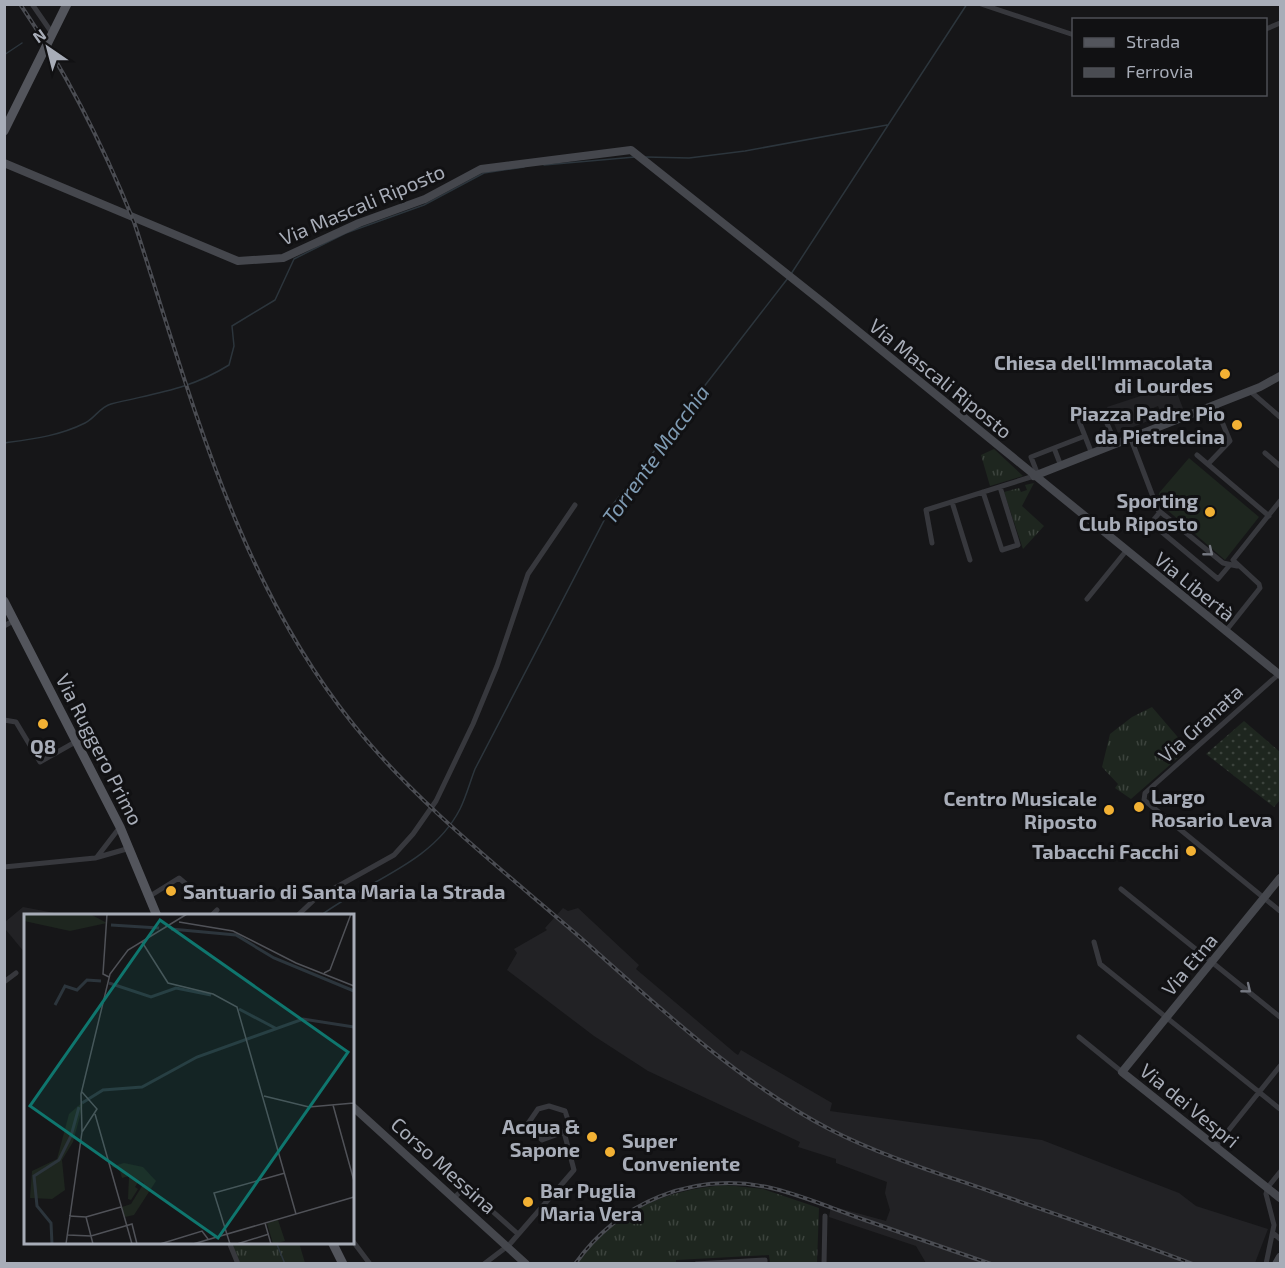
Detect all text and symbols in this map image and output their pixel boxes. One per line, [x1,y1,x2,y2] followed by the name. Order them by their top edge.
[18,18,78,78] north arrow
[1072,18,1267,96] legend
[29,24,49,46] text: N
[1126,30,1180,52] text: Strada
[1126,60,1193,82] text: Ferrovia
[276,158,448,250] street label: Via Mascali Riposto
[865,313,1017,443] street label: Via Mascali Riposto
[994,350,1213,397] place label: Chiesa dell'Immacolata di Lourdes
[1218,367,1232,381] marker: Chiesa dell'Immacolata di Lourdes
[596,380,714,528] water label: Torrente Macchia
[1070,401,1225,448] place label: Piazza Padre Pio da Pietrelcina
[1230,418,1244,432] marker: Piazza Padre Pio da Pietrelcina
[1079,488,1198,535] place label: Sporting Club Riposto
[1203,505,1217,519] marker: Sporting Club Riposto
[1203,544,1214,555] one-way arrow
[1150,546,1240,626] street label: Via Libertà
[52,669,148,829] street label: Via Ruggero Primo
[1153,679,1247,767] street label: Via Granata
[36,717,50,731] marker: Q8
[30,734,56,759] place label: Q8
[1151,784,1272,831] place label: Largo Rosario Leva
[944,786,1097,833] place label: Centro Musicale Riposto
[1132,800,1146,814] marker: Largo Rosario Leva
[1102,803,1116,817] marker: Centro Musicale Riposto
[1032,839,1179,863] place label: Tabacchi Facchi
[1184,844,1198,858] marker: Tabacchi Facchi
[183,879,505,903] place label: Santuario di Santa Maria la Strada
[164,884,178,898] marker: Santuario di Santa Maria la Strada
[24,914,354,1244] inset map
[1156,928,1222,1000] street label: Via Etna
[1240,982,1251,993] one-way arrow
[1136,1058,1244,1152] street label: Via dei Vespri
[387,1112,501,1218] street label: Corso Messina
[502,1114,580,1161] place label: Acqua & Sapone
[622,1128,740,1175] place label: Super Conveniente
[585,1130,599,1144] marker: Acqua & Sapone
[603,1145,617,1159] marker: Super Conveniente
[540,1178,642,1225] place label: Bar Puglia Maria Vera
[521,1195,535,1209] marker: Bar Puglia Maria Vera

